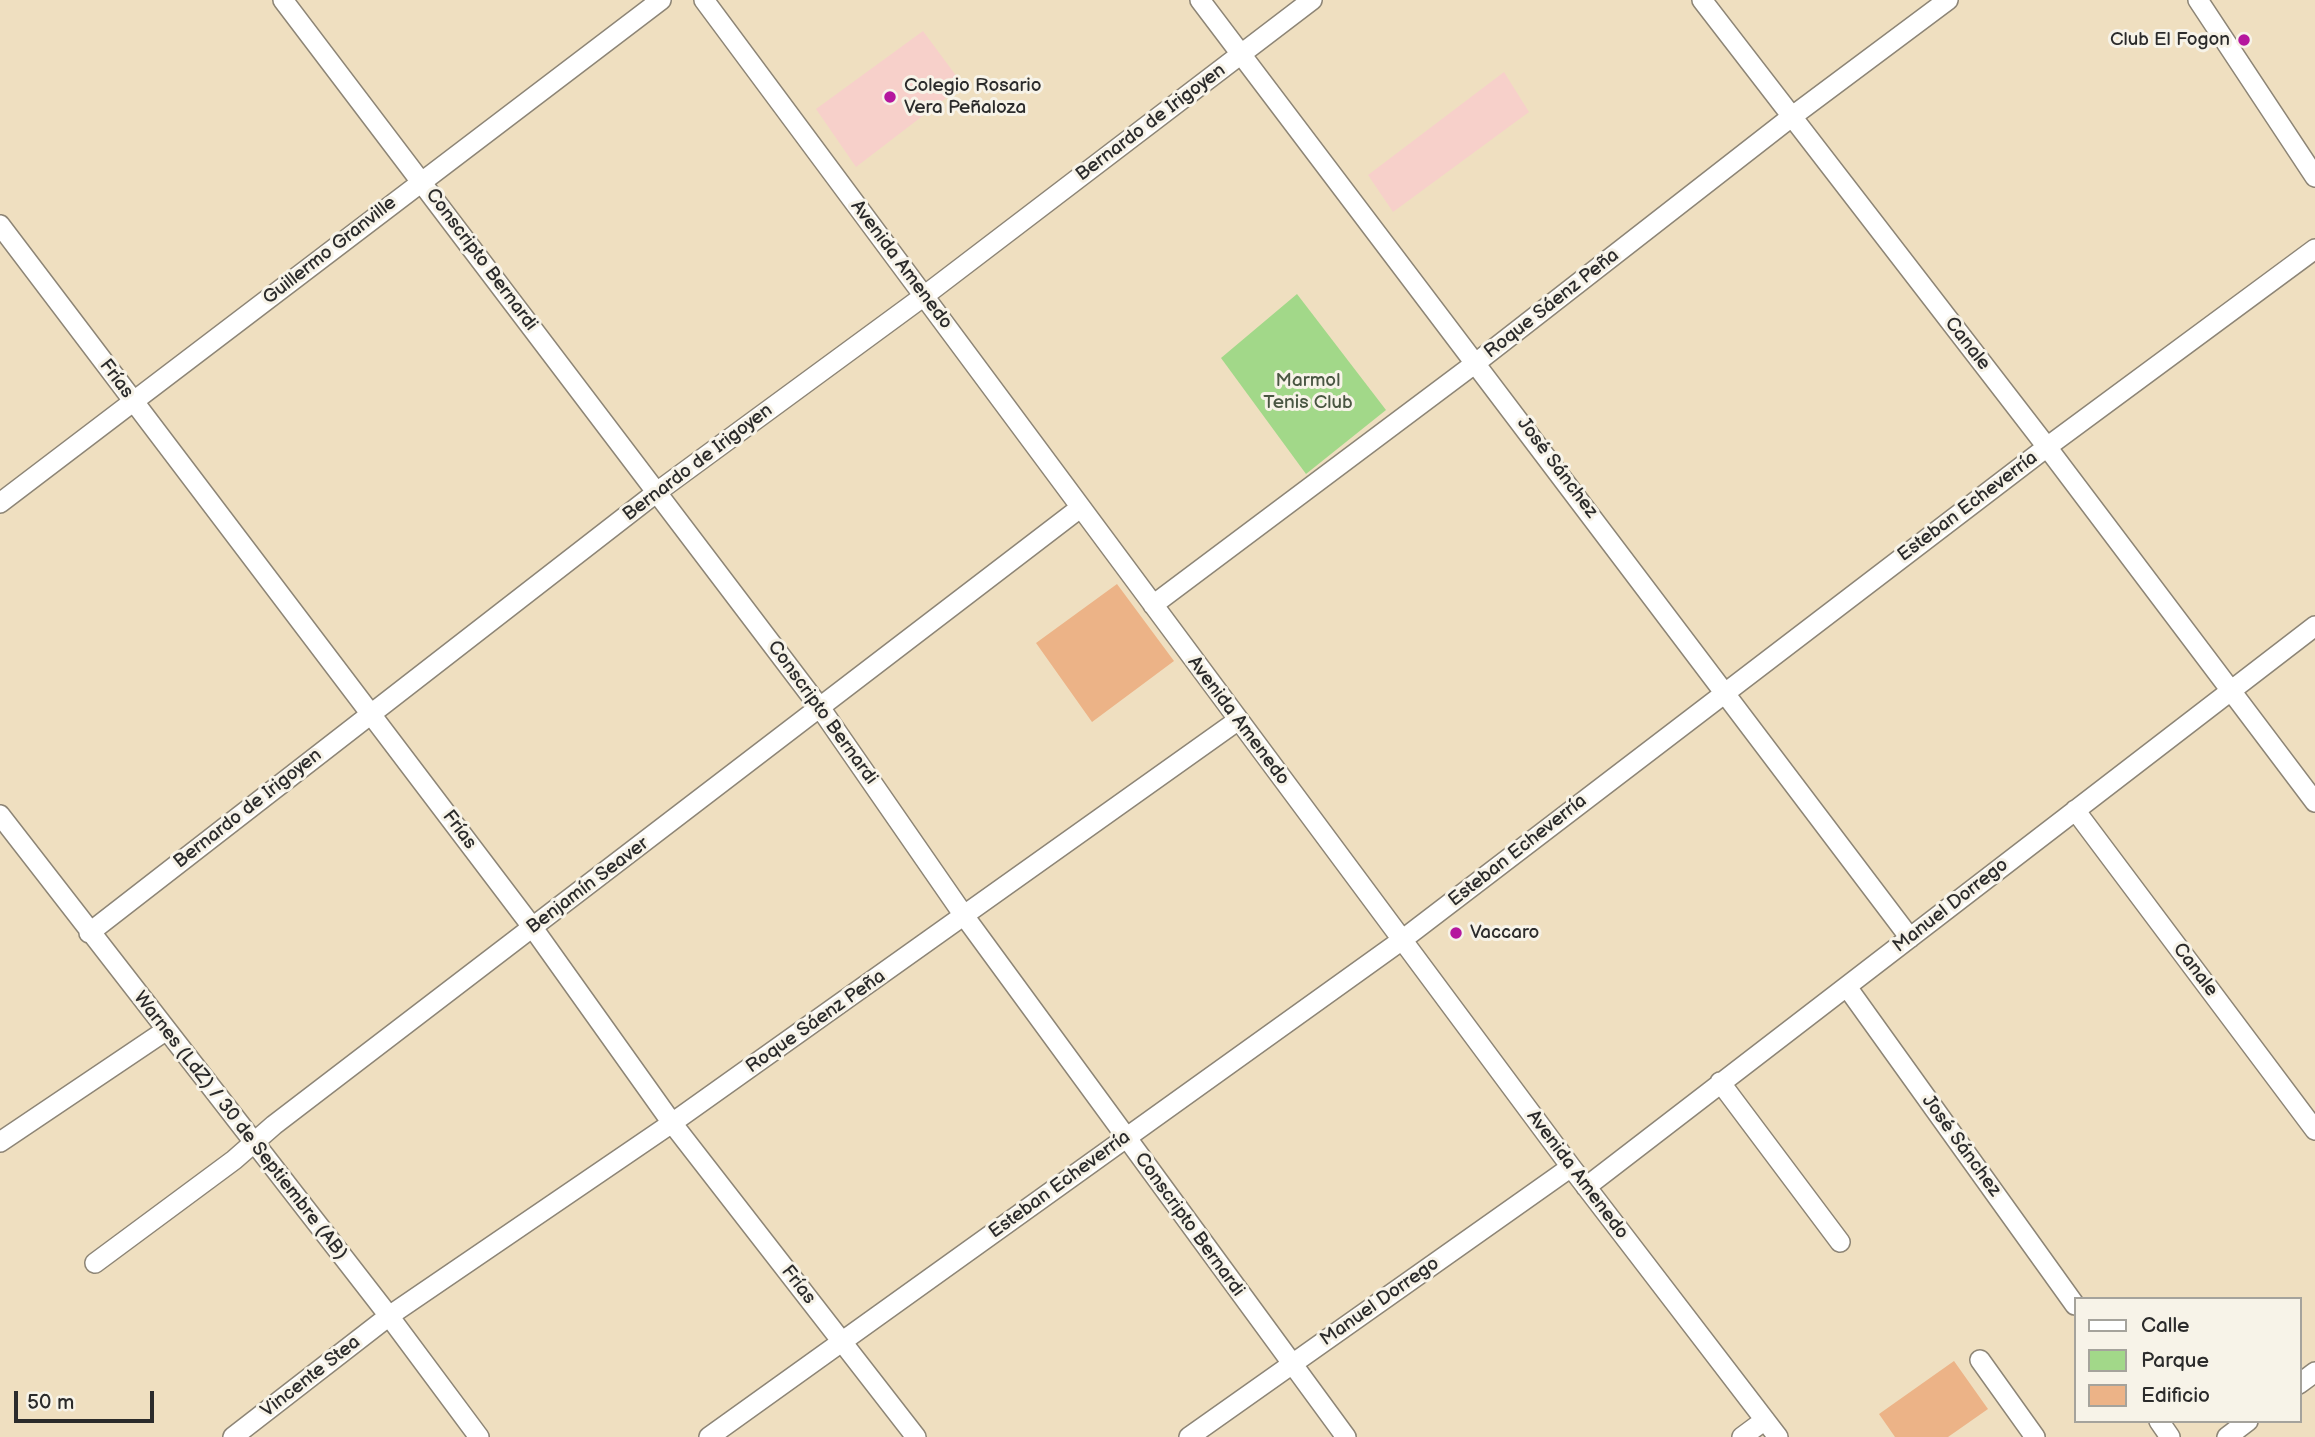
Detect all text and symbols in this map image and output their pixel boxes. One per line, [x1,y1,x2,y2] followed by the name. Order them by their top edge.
[2110,29,2230,51] place label: Club El Fogon
[2236,32,2252,48] marker: Club El Fogon
[1072,59,1230,187] street label: Bernardo de Irigoyen
[904,75,1042,119] place label: Colegio Rosario Vera Peñaloza
[882,89,898,105] marker: Colegio Rosario Vera Peñaloza
[420,184,542,336] street label: Conscripto Bernardi
[259,192,401,310] street label: Guillermo Granville
[845,196,957,334] street label: Avenida Amenedo
[1480,244,1624,364] street label: Roque Sáenz Peña
[1939,313,1995,375] street label: Canale
[94,355,138,403] street label: Frías
[1263,370,1353,414] park label: Marmol Tenis Club
[619,399,777,527] street label: Bernardo de Irigoyen
[1512,413,1602,523] street label: José Sánchez
[1894,447,2042,567] street label: Esteban Echeverría
[762,637,882,789] street label: Conscripto Bernardi
[1182,652,1294,790] street label: Avenida Amenedo
[170,744,326,874] street label: Bernardo de Irigoyen
[1444,790,1592,912] street label: Esteban Echeverría
[437,806,481,854] street label: Frías
[522,833,654,939] street label: Benjamín Seaver
[1889,854,2013,958] street label: Manuel Dorrego
[1470,922,1539,944] place label: Vaccaro
[1448,925,1464,941] marker: Vaccaro
[2168,939,2222,1001] street label: Canale
[742,965,890,1079] street label: Roque Sáenz Peña
[128,987,352,1265] street label: Warnes (LdZ) / 30 de Septiembre (AB)
[1916,1091,2006,1201] street label: José Sánchez
[1521,1106,1633,1244] street label: Avenida Amenedo
[985,1126,1135,1244] street label: Esteban Echeverría
[1129,1149,1249,1301] street label: Conscripto Bernardi
[1316,1253,1444,1351] street label: Manuel Dorrego
[776,1261,820,1309] street label: Frías
[2074,1297,2301,1423] legend
[2141,1313,2190,1338] text: Calle
[257,1331,365,1423] street label: Vincente Stea
[2141,1348,2209,1373] text: Parque
[18,1378,158,1422] scale bar
[2141,1383,2210,1408] text: Edificio
[27,1390,74,1415] text: 50 m

